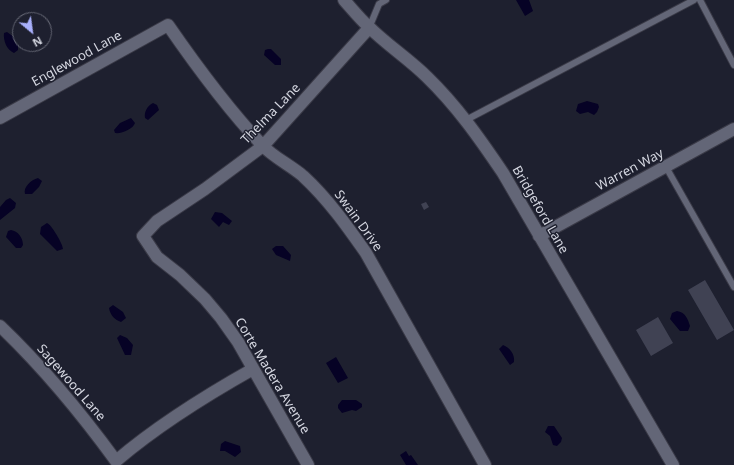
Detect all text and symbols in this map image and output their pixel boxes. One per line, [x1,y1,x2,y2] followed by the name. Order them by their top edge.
[12,12,52,52] north arrow
[29,28,125,90] street label: Englewood Lane
[30,33,45,51] text: N
[238,80,304,148] street label: Thelma Lane
[594,146,666,194] street label: Warren Way
[509,163,571,257] street label: Bridgeford Lane
[331,187,385,255] street label: Swain Drive
[231,315,313,437] street label: Corte Madera Avenue
[34,342,108,424] street label: Sagewood Lane

